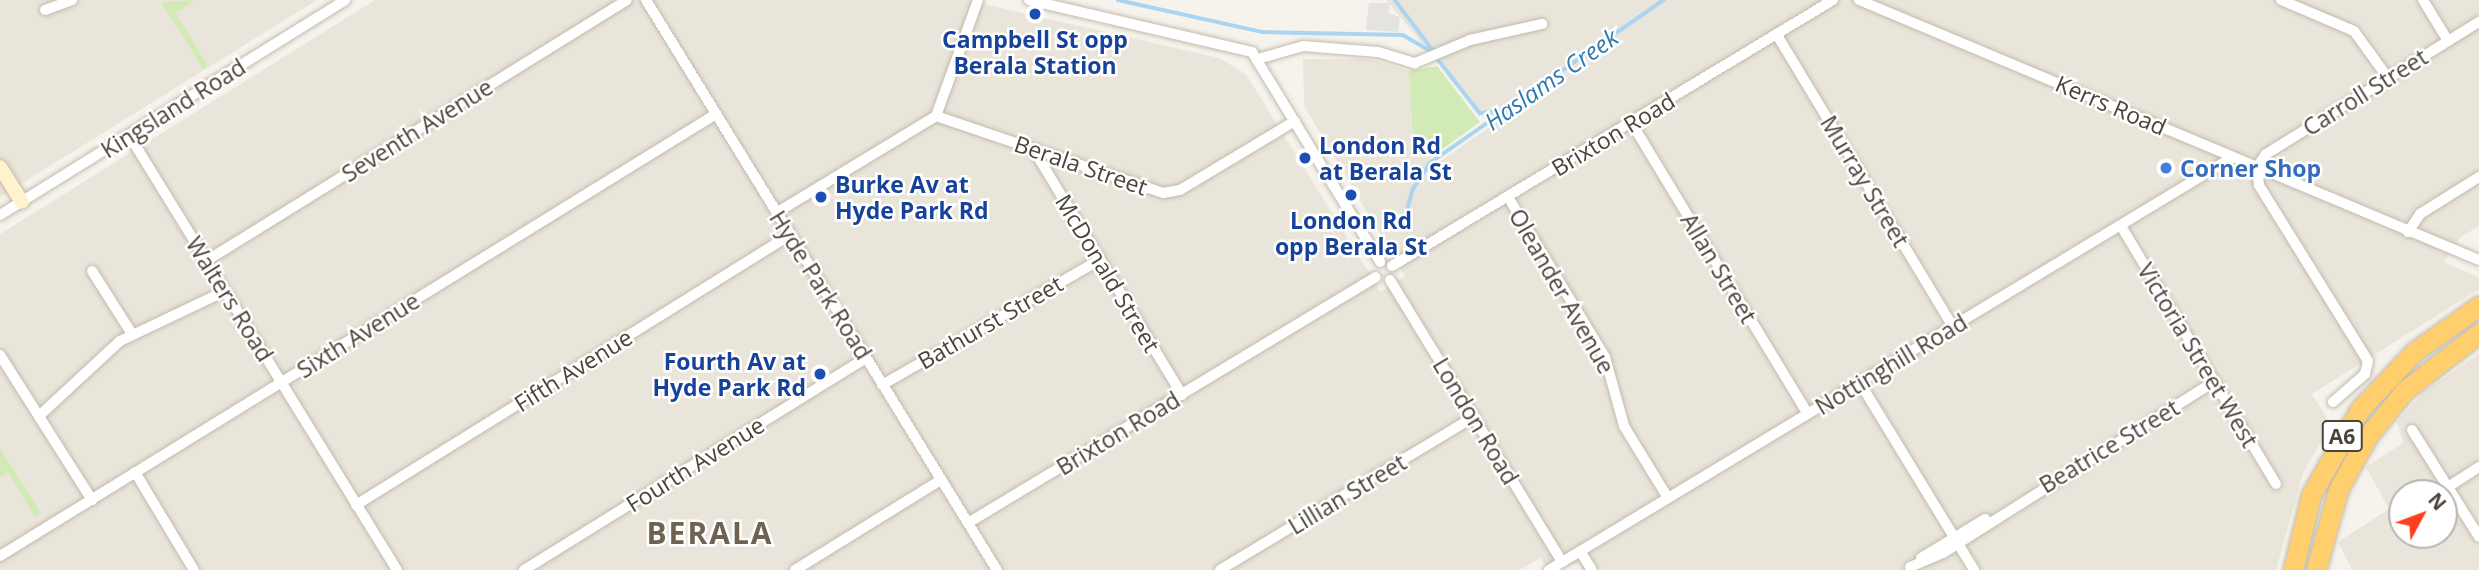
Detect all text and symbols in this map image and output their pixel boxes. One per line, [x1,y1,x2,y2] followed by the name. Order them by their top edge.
[1027,6,1043,22] marker: Campbell St opp Berala Station
[1479,22,1623,136] water label: Haslams Creek
[942,25,1128,79] place label: Campbell St opp Berala Station
[2298,43,2432,141] street label: Carroll Street
[96,53,250,163] street label: Kingsland Road
[2051,69,2171,141] street label: Kerrs Road
[337,73,497,187] street label: Seventh Avenue
[1546,86,1680,182] street label: Brixton Road
[1815,110,1915,252] street label: Murray Street
[1011,129,1151,201] street label: Berala Street
[1319,131,1452,185] place label: London Rd at Berala St
[1297,150,1313,166] marker: London Rd at Berala St
[2180,154,2321,182] place label: Corner Shop
[2158,160,2174,176] marker: Corner Shop
[835,170,989,224] place label: Burke Av at Hyde Park Rd
[1343,187,1359,203] marker: London Rd opp Berala St
[813,189,829,205] marker: Burke Av at Hyde Park Rd
[1050,189,1166,357] street label: McDonald Street
[1504,204,1620,378] street label: Oleander Avenue
[764,205,878,365] street label: Hyde Park Road
[1275,206,1427,260] place label: London Rd opp Berala St
[1675,208,1763,328] street label: Allan Street
[181,231,279,367] street label: Walters Road
[2132,258,2264,452] street label: Victoria Street West
[913,269,1067,375] street label: Bathurst Street
[292,287,424,383] street label: Sixth Avenue
[1810,308,1972,420] street label: Nottinghill Road
[509,323,637,417] street label: Fifth Avenue
[652,347,806,401] place label: Fourth Av at Hyde Park Rd
[1427,353,1525,489] street label: London Road
[812,366,828,382] marker: Fourth Av at Hyde Park Rd
[1051,385,1185,481] street label: Brixton Road
[2034,393,2184,499] street label: Beatrice Street
[621,411,769,517] street label: Fourth Avenue
[2321,418,2363,453] road number: A6
[1283,448,1411,540] street label: Lillian Street
[2388,479,2458,549] north arrow
[2422,487,2452,516] text: N
[647,515,773,551] district label: BERALA

